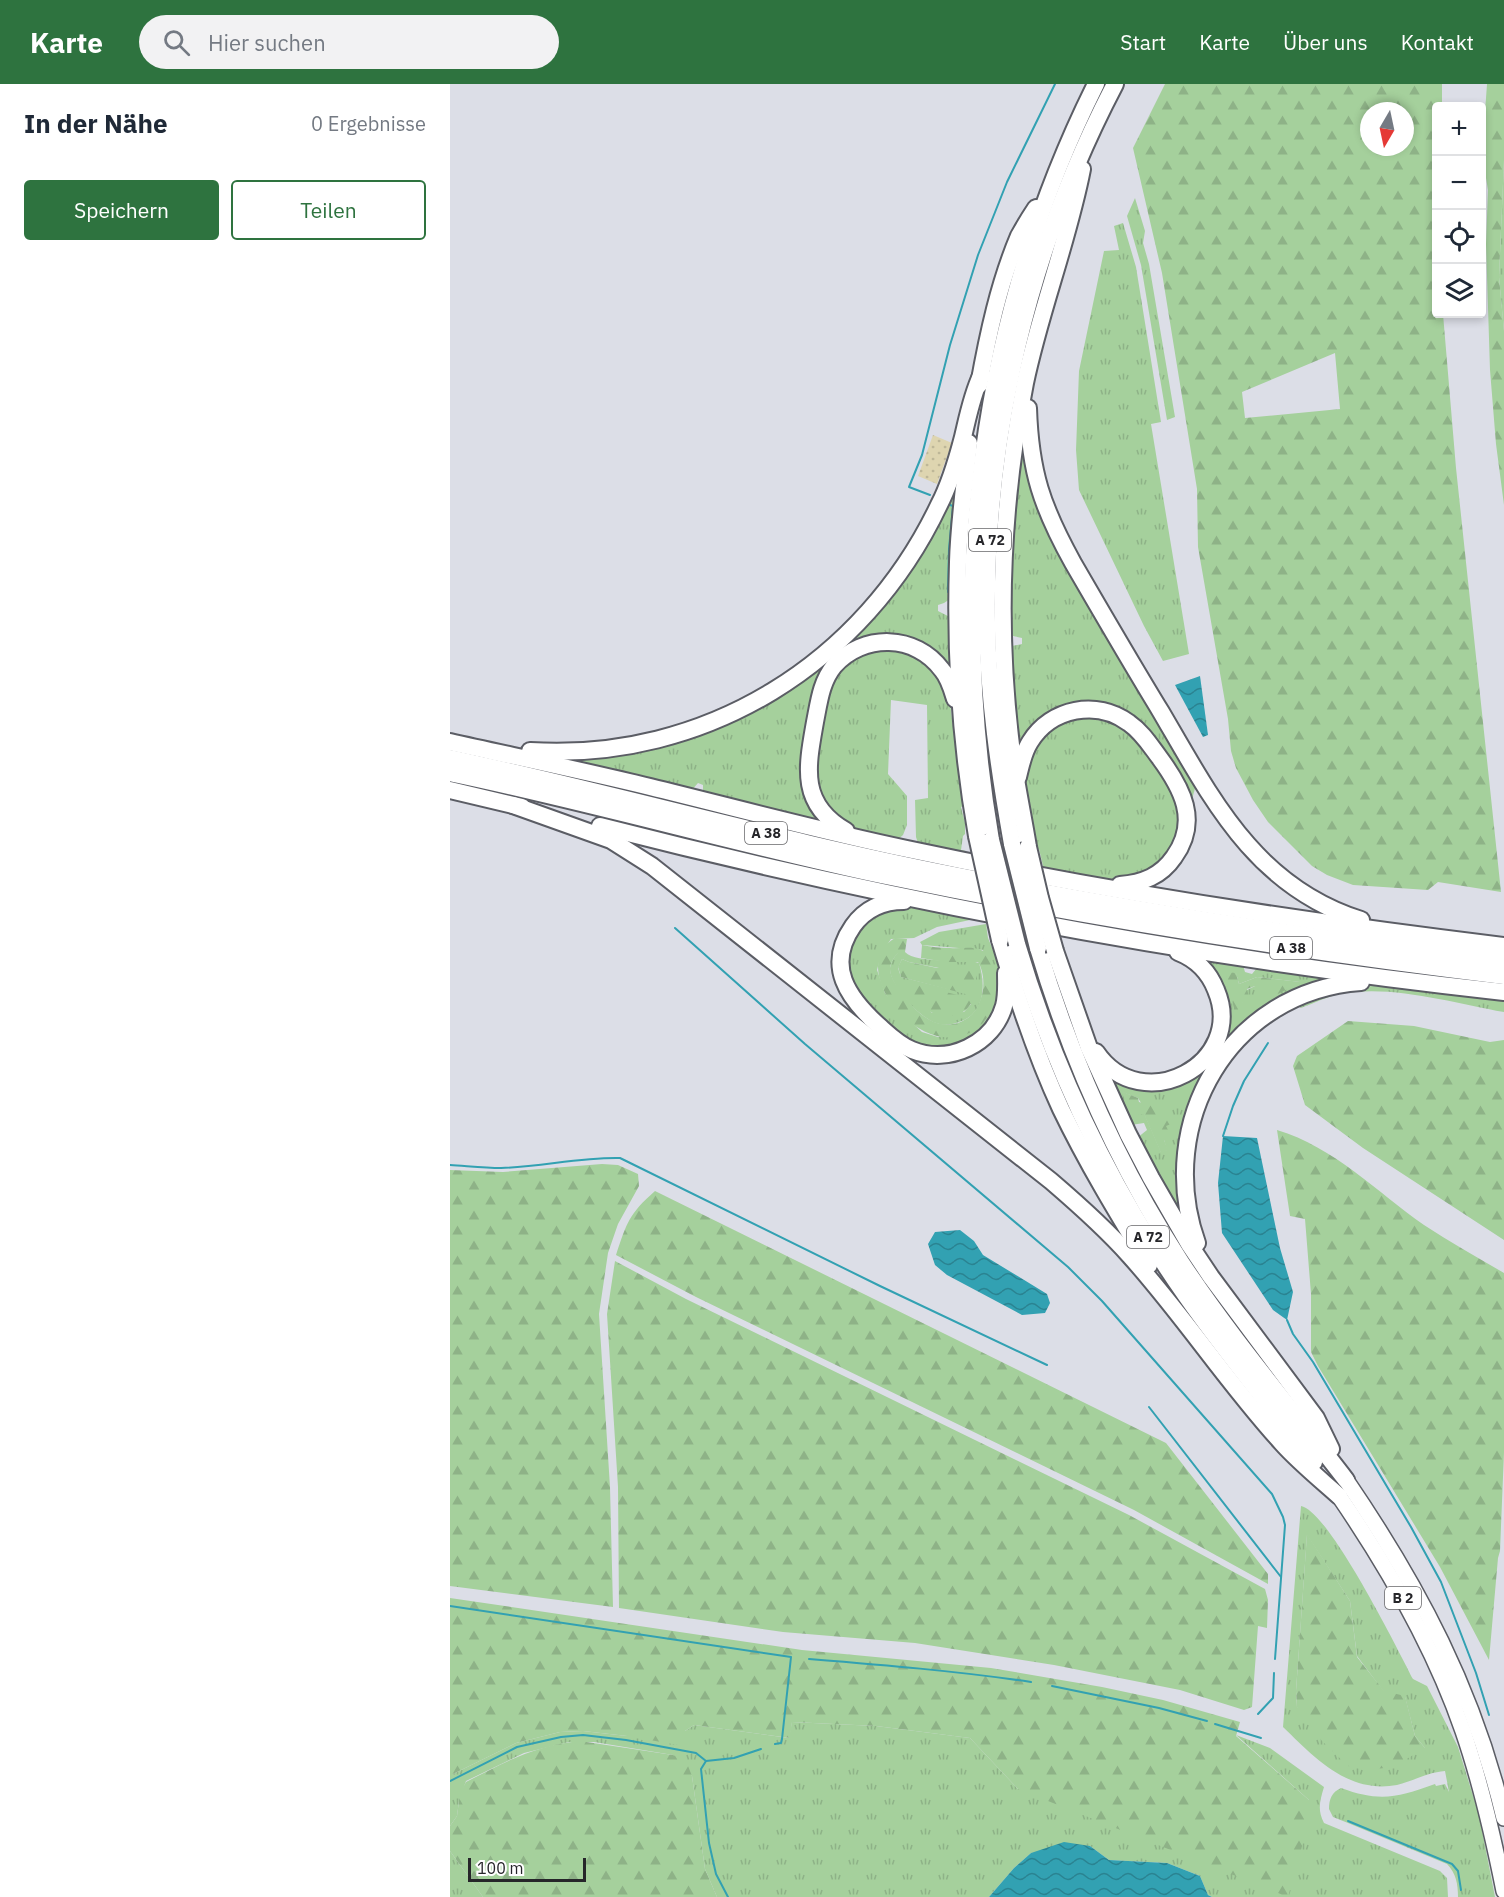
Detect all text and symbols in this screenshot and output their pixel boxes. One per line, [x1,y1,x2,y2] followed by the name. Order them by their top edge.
[139,15,559,69] search box
[30,24,103,61] text: Karte
[160,26,193,59] icon: search
[208,28,326,57] text: Hier suchen
[1120,28,1166,56] text: Start
[1199,28,1250,56] text: Karte
[1283,28,1368,56] text: Über uns
[1401,28,1474,56] text: Kontakt
[1360,102,1414,156] north arrow
[1432,102,1486,318] map controls
[1432,102,1486,156] button: +
[24,106,168,140] text: In der Nähe
[311,110,426,137] text: 0 Ergebnisse
[1432,156,1486,210] button: −
[24,180,219,240] button: Speichern
[231,180,426,240] button: Teilen
[1432,210,1486,264] button: locate
[1432,264,1486,318] button: layers
[969,529,1011,551] road number: A 72
[745,822,787,844] road number: A 38
[1270,937,1312,959] road number: A 38
[1127,1226,1169,1248] road number: A 72
[1385,1587,1421,1609] road number: B 2
[468,1855,586,1882] scale bar
[477,1858,524,1878] text: 100 m

